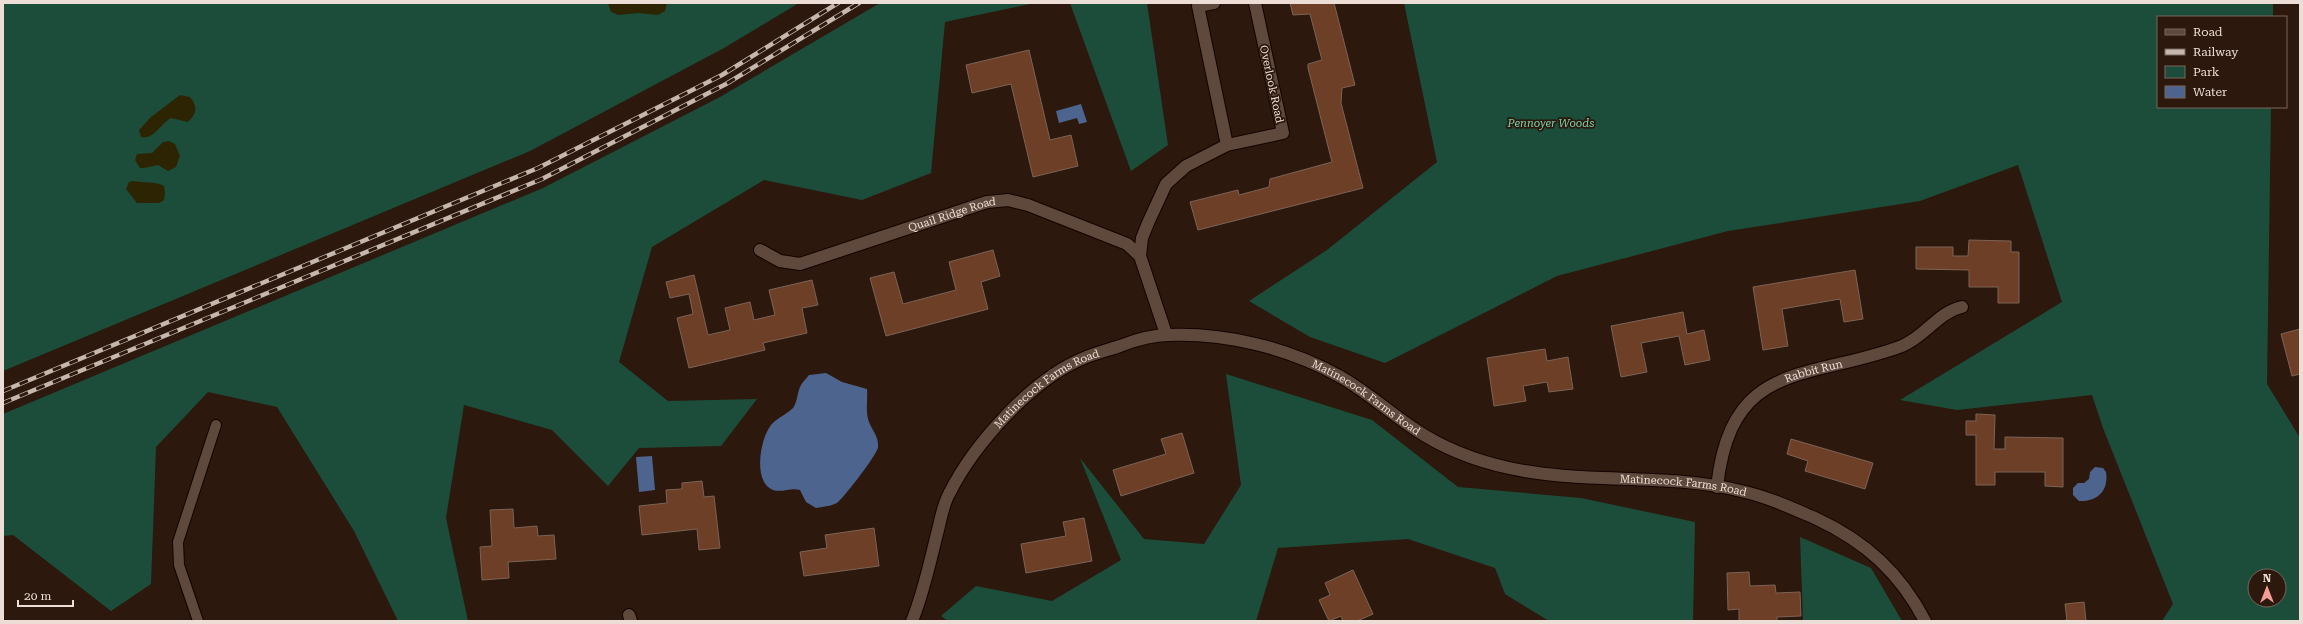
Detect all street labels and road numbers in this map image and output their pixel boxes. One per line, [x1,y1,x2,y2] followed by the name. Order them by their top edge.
[1257,44,1286,124] street label: Overlook Road
[907,195,996,235] street label: Quail Ridge Road
[992,347,1101,431] street label: Matinecock Farms Road
[1783,357,1844,386] street label: Rabbit Run
[1310,358,1423,438] street label: Matinecock Farms Road
[1620,473,1748,499] street label: Matinecock Farms Road

